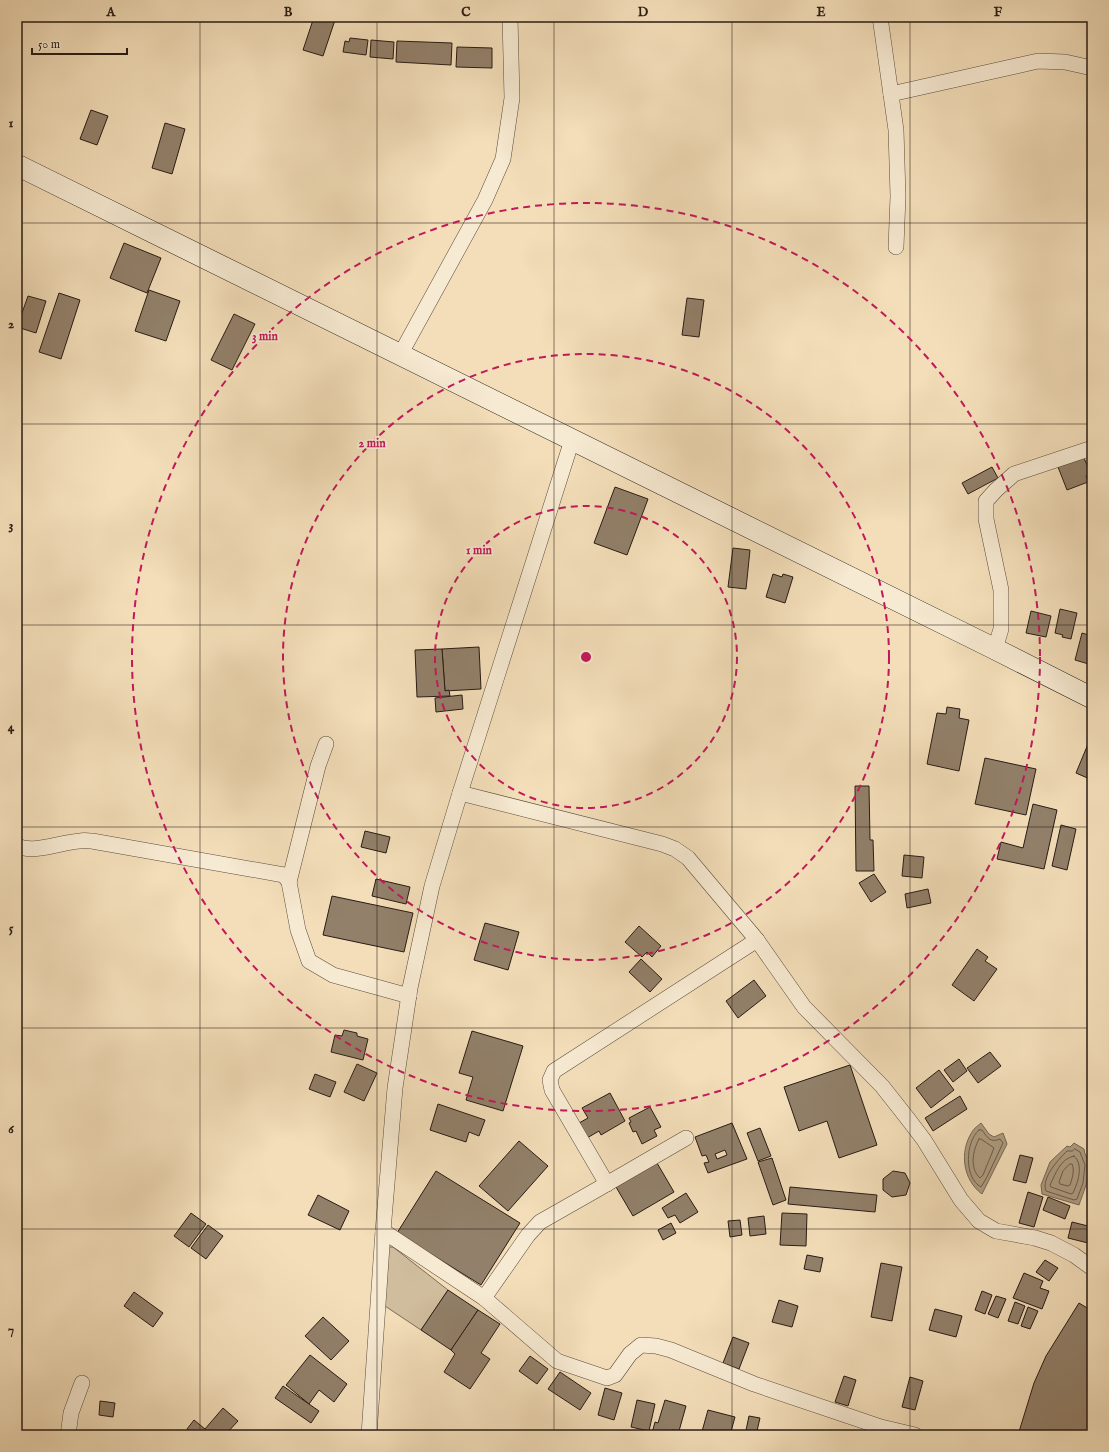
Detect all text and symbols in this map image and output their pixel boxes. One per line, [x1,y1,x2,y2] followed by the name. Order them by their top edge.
[106,4,117,21] text: A
[284,4,293,21] text: B
[461,4,471,21] text: C
[638,4,649,21] text: D
[816,4,826,21] text: E
[994,4,1003,21] text: F
[32,30,127,56] scale bar
[38,37,60,52] text: 50 m
[9,115,14,132] text: 1
[8,316,14,333] text: 2
[252,329,279,344] text: 3 min
[358,436,386,451] text: 2 min
[9,517,14,534] text: 3
[466,543,493,558] text: 1 min
[579,650,593,664] centre of rings
[8,719,15,736] text: 4
[9,920,14,937] text: 5
[8,1121,14,1138] text: 6
[8,1322,14,1339] text: 7

